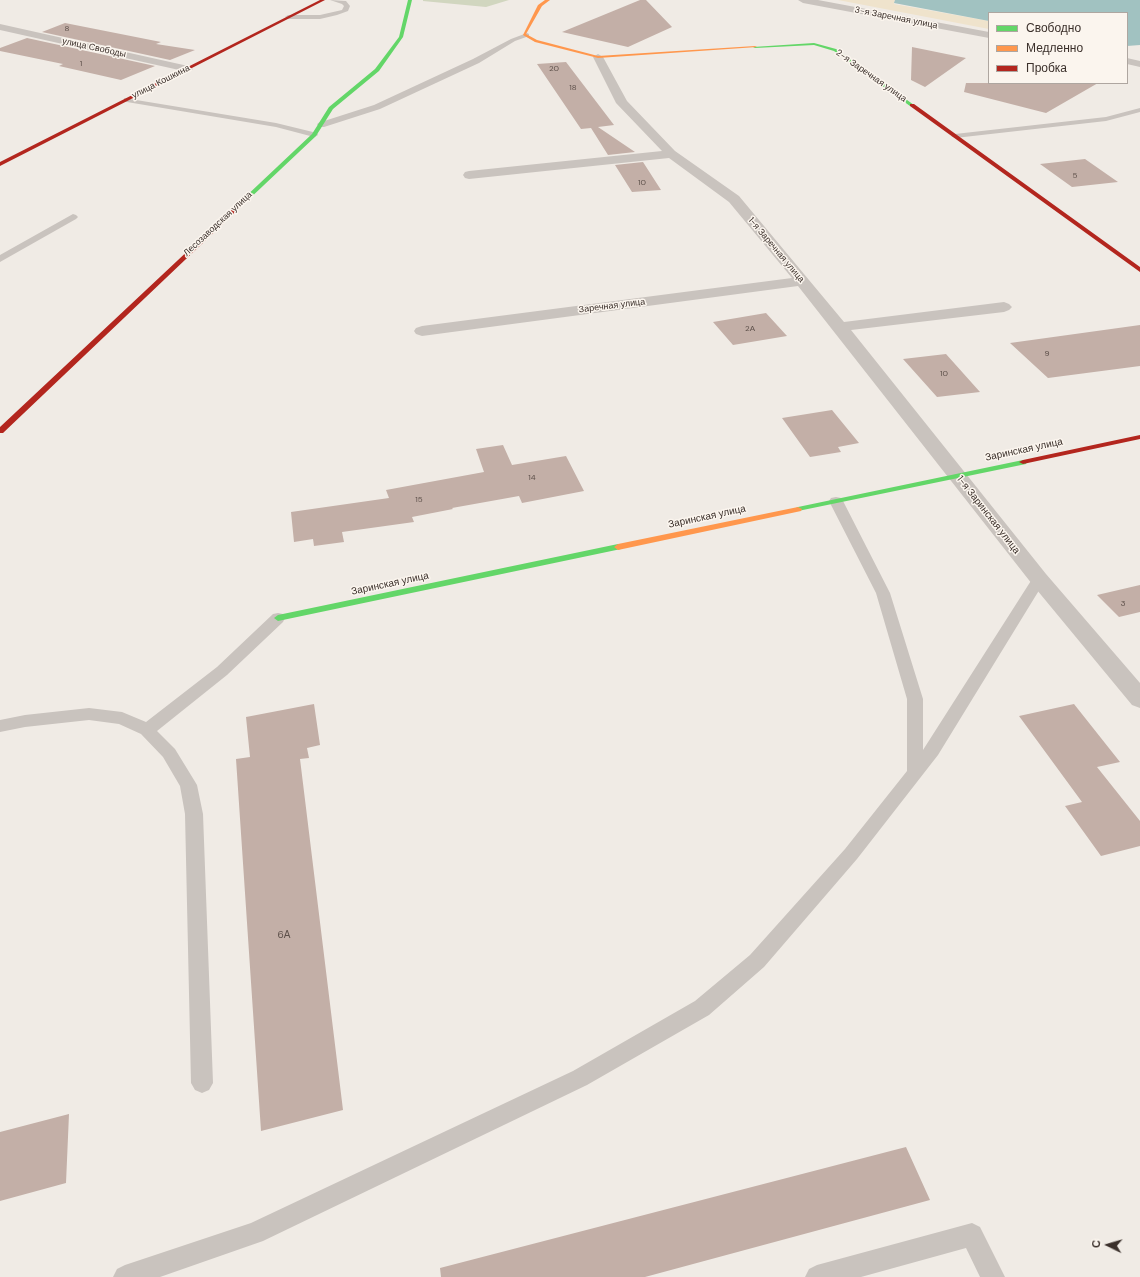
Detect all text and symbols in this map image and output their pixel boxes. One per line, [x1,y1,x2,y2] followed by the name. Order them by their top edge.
[854,5,938,31] street label: 3-я Заречная улица
[988,12,1128,84] legend
[1026,20,1081,36] text: Свободно
[65,24,69,34] house number: 8
[61,36,127,60] street label: улица Свободы
[1026,40,1083,56] text: Медленно
[833,47,909,105] street label: 2-я Заречная улица
[80,59,82,69] house number: 1
[1026,60,1067,76] text: Пробка
[130,63,192,101] street label: улица Кошкина
[549,64,559,74] house number: 20
[569,83,577,93] house number: 18
[1073,171,1077,181] house number: 5
[638,178,646,188] house number: 10
[181,189,255,259] street label: Лесозаводская улица
[746,215,806,285] street label: 1-я Заречная улица
[578,297,646,315] street label: Заречная улица
[745,324,755,334] house number: 2А
[1044,349,1050,359] house number: 9
[940,369,948,379] house number: 10
[984,436,1064,464] street label: Заринская улица
[528,473,536,483] house number: 14
[954,474,1022,556] street label: 1-я Заринская улица
[415,495,423,505] house number: 15
[667,503,747,531] street label: Заринская улица
[350,570,430,598] street label: Заринская улица
[1121,599,1125,609] house number: 3
[278,929,290,941] house number: 6А
[1088,1225,1128,1265] north arrow
[1089,1239,1103,1249] text: С

